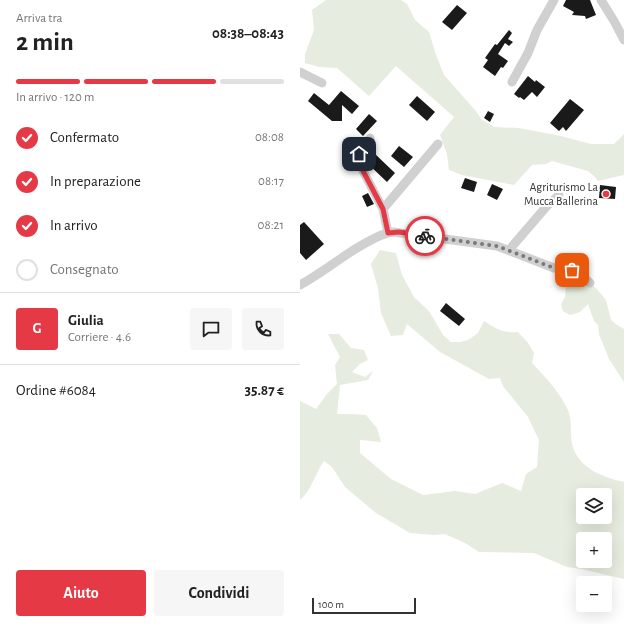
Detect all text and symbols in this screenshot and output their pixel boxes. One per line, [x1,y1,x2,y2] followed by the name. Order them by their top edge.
[16,12,63,25] text: Arriva tra
[212,26,284,41] text: 08:38–08:43
[16,29,74,55] text: 2 min
[16,91,94,104] text: In arrivo · 120 m
[16,127,38,149] icon: check
[50,130,119,145] text: Confermato
[255,131,284,144] text: 08:08
[342,137,376,171] pin
[348,143,370,165] icon: home
[16,171,38,193] icon: check
[50,174,141,189] text: In preparazione
[258,175,284,188] text: 08:17
[524,181,598,207] place label: Agriturismo La Mucca Ballerina
[601,189,611,199] marker: Agriturismo La Mucca Ballerina
[16,215,38,237] icon: check
[405,216,445,256] courier
[50,218,98,233] text: In arrivo
[258,219,284,232] text: 08:21
[414,225,436,247] icon: bike
[555,253,589,287] pin
[561,259,583,281] icon: bag
[50,262,119,277] text: Consegnato
[190,308,232,350] button: chat
[242,308,284,350] button: phone
[68,313,104,328] text: Giulia
[33,321,41,336] text: G
[68,331,131,344] text: Corriere · 4.6
[16,383,96,398] text: Ordine #6084
[244,383,284,398] text: 35.87 €
[576,488,612,612] map controls
[576,488,612,524] button: layers
[576,532,612,568] button: +
[16,570,146,616] button: Aiuto
[154,570,284,616] button: Condividi
[576,576,612,612] button: −
[312,596,416,615] scale bar
[318,599,344,610] text: 100 m

